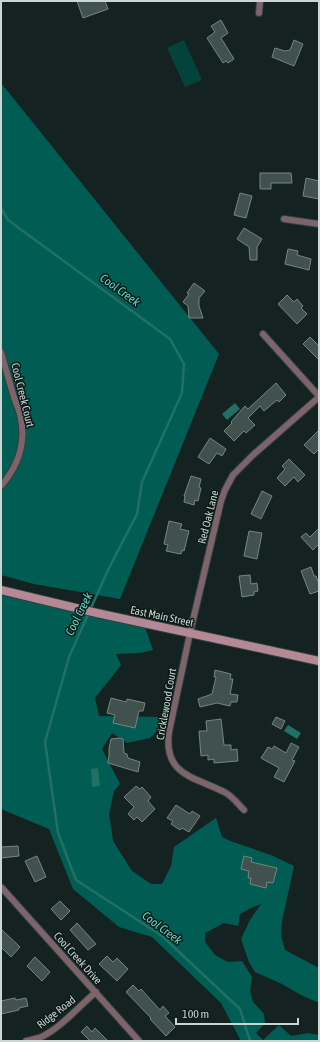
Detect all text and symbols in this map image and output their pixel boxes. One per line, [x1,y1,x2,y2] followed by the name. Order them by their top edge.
[97,271,143,310] water label: Cool Creek
[9,362,37,428] street label: Cool Creek Court
[196,489,220,545] street label: Red Oak Lane
[63,590,96,638] water label: Cool Creek
[129,603,195,629] street label: East Main Street
[154,667,178,741] street label: Cricklewood Court
[139,909,185,948] water label: Cool Creek
[52,930,104,986] street label: Cool Creek Drive
[34,993,78,1031] street label: Ridge Road
[176,1000,298,1026] scale bar
[182,1007,209,1021] text: 100 m

